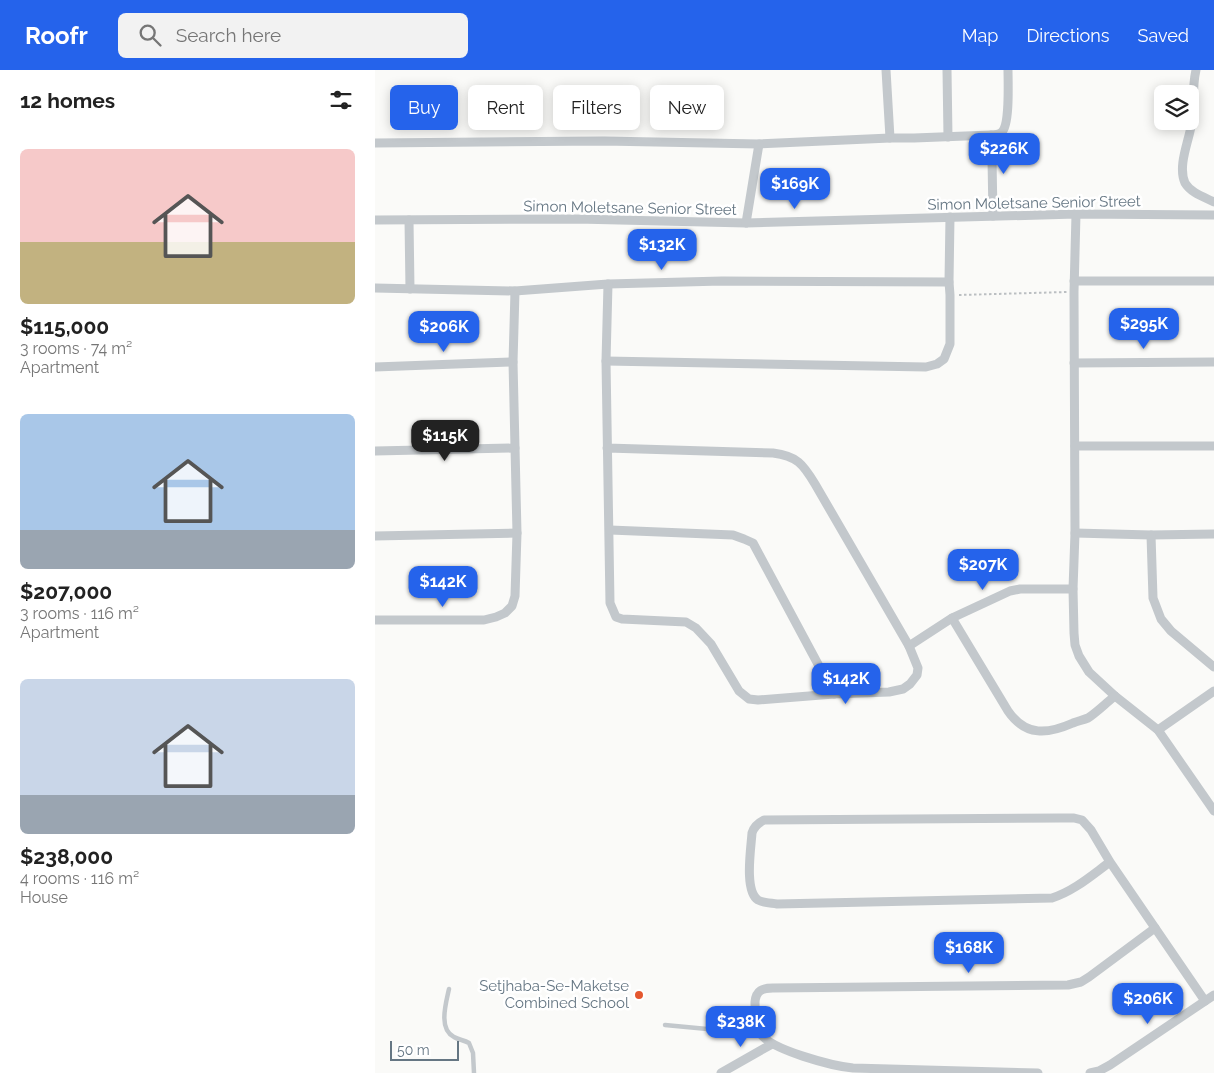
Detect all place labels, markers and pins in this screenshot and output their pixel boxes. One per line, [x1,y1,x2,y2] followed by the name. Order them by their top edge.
[969,132,1039,175] pin: $226K
[760,168,830,210] pin: $169K
[627,228,697,271] pin: $132K
[1109,308,1179,350] pin: $295K
[409,310,479,353] pin: $206K
[410,420,480,462] pin: $115K
[948,548,1018,591] pin: $207K
[408,566,478,608] pin: $142K
[811,662,881,705] pin: $142K
[934,932,1004,974] pin: $168K
[479,977,630,1012] place label: Setjhaba-Se-Maketse Combined School
[1113,982,1183,1025] pin: $206K
[633,989,645,1001] marker: Setjhaba-Se-Maketse Combined School
[706,1006,776,1048] pin: $238K

